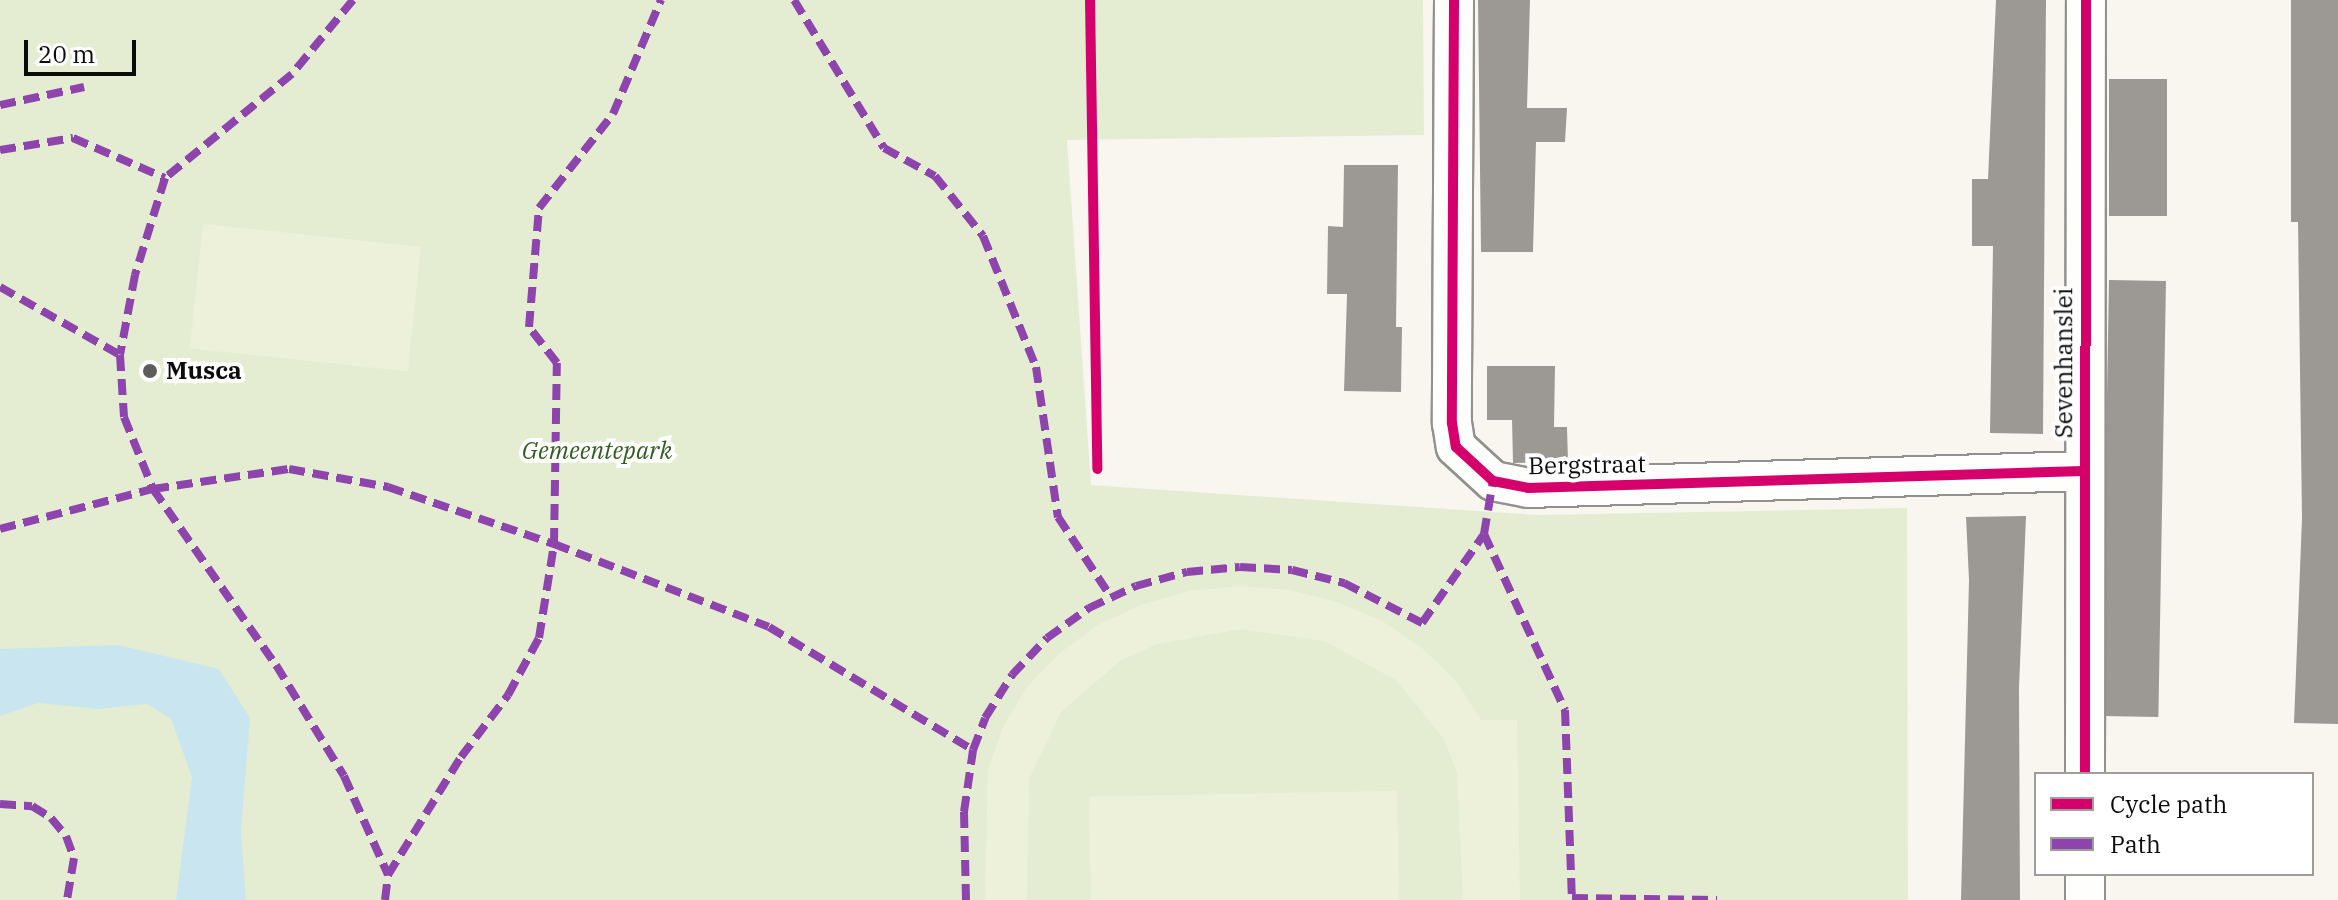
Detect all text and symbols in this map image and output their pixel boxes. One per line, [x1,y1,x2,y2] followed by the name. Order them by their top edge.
[28,24,140,74] scale bar
[38,38,95,70] text: 20 m
[2050,288,2078,438] street label: Sevenhanslei
[166,357,242,385] place label: Musca
[141,362,159,380] marker: Musca
[522,437,672,465] park label: Gemeentepark
[1528,450,1646,480] street label: Bergstraat
[2034,772,2314,876] legend
[2110,788,2227,820] text: Cycle path
[2110,828,2161,860] text: Path

